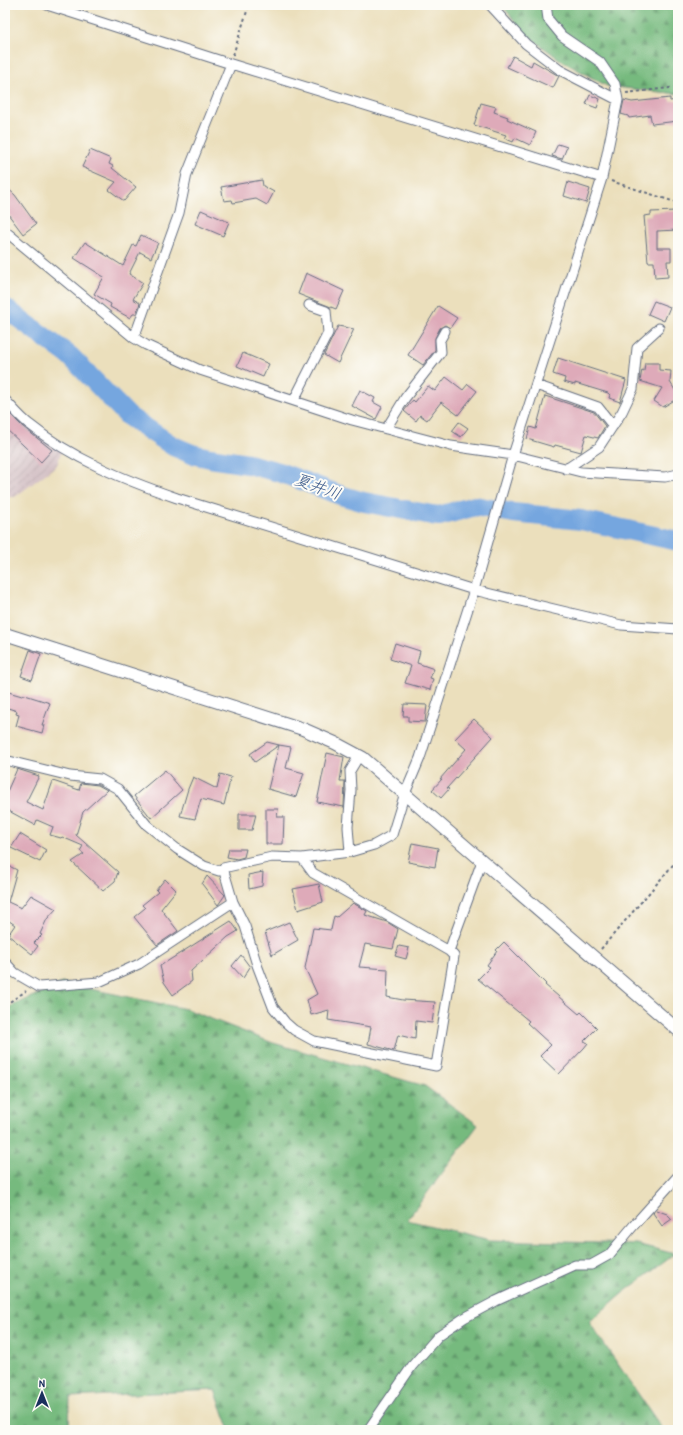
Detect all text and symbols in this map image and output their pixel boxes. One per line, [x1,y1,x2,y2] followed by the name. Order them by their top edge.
[292,467,344,505] water label: 夏井川
[22,1373,62,1413] north arrow
[39,1376,45,1390] text: N

